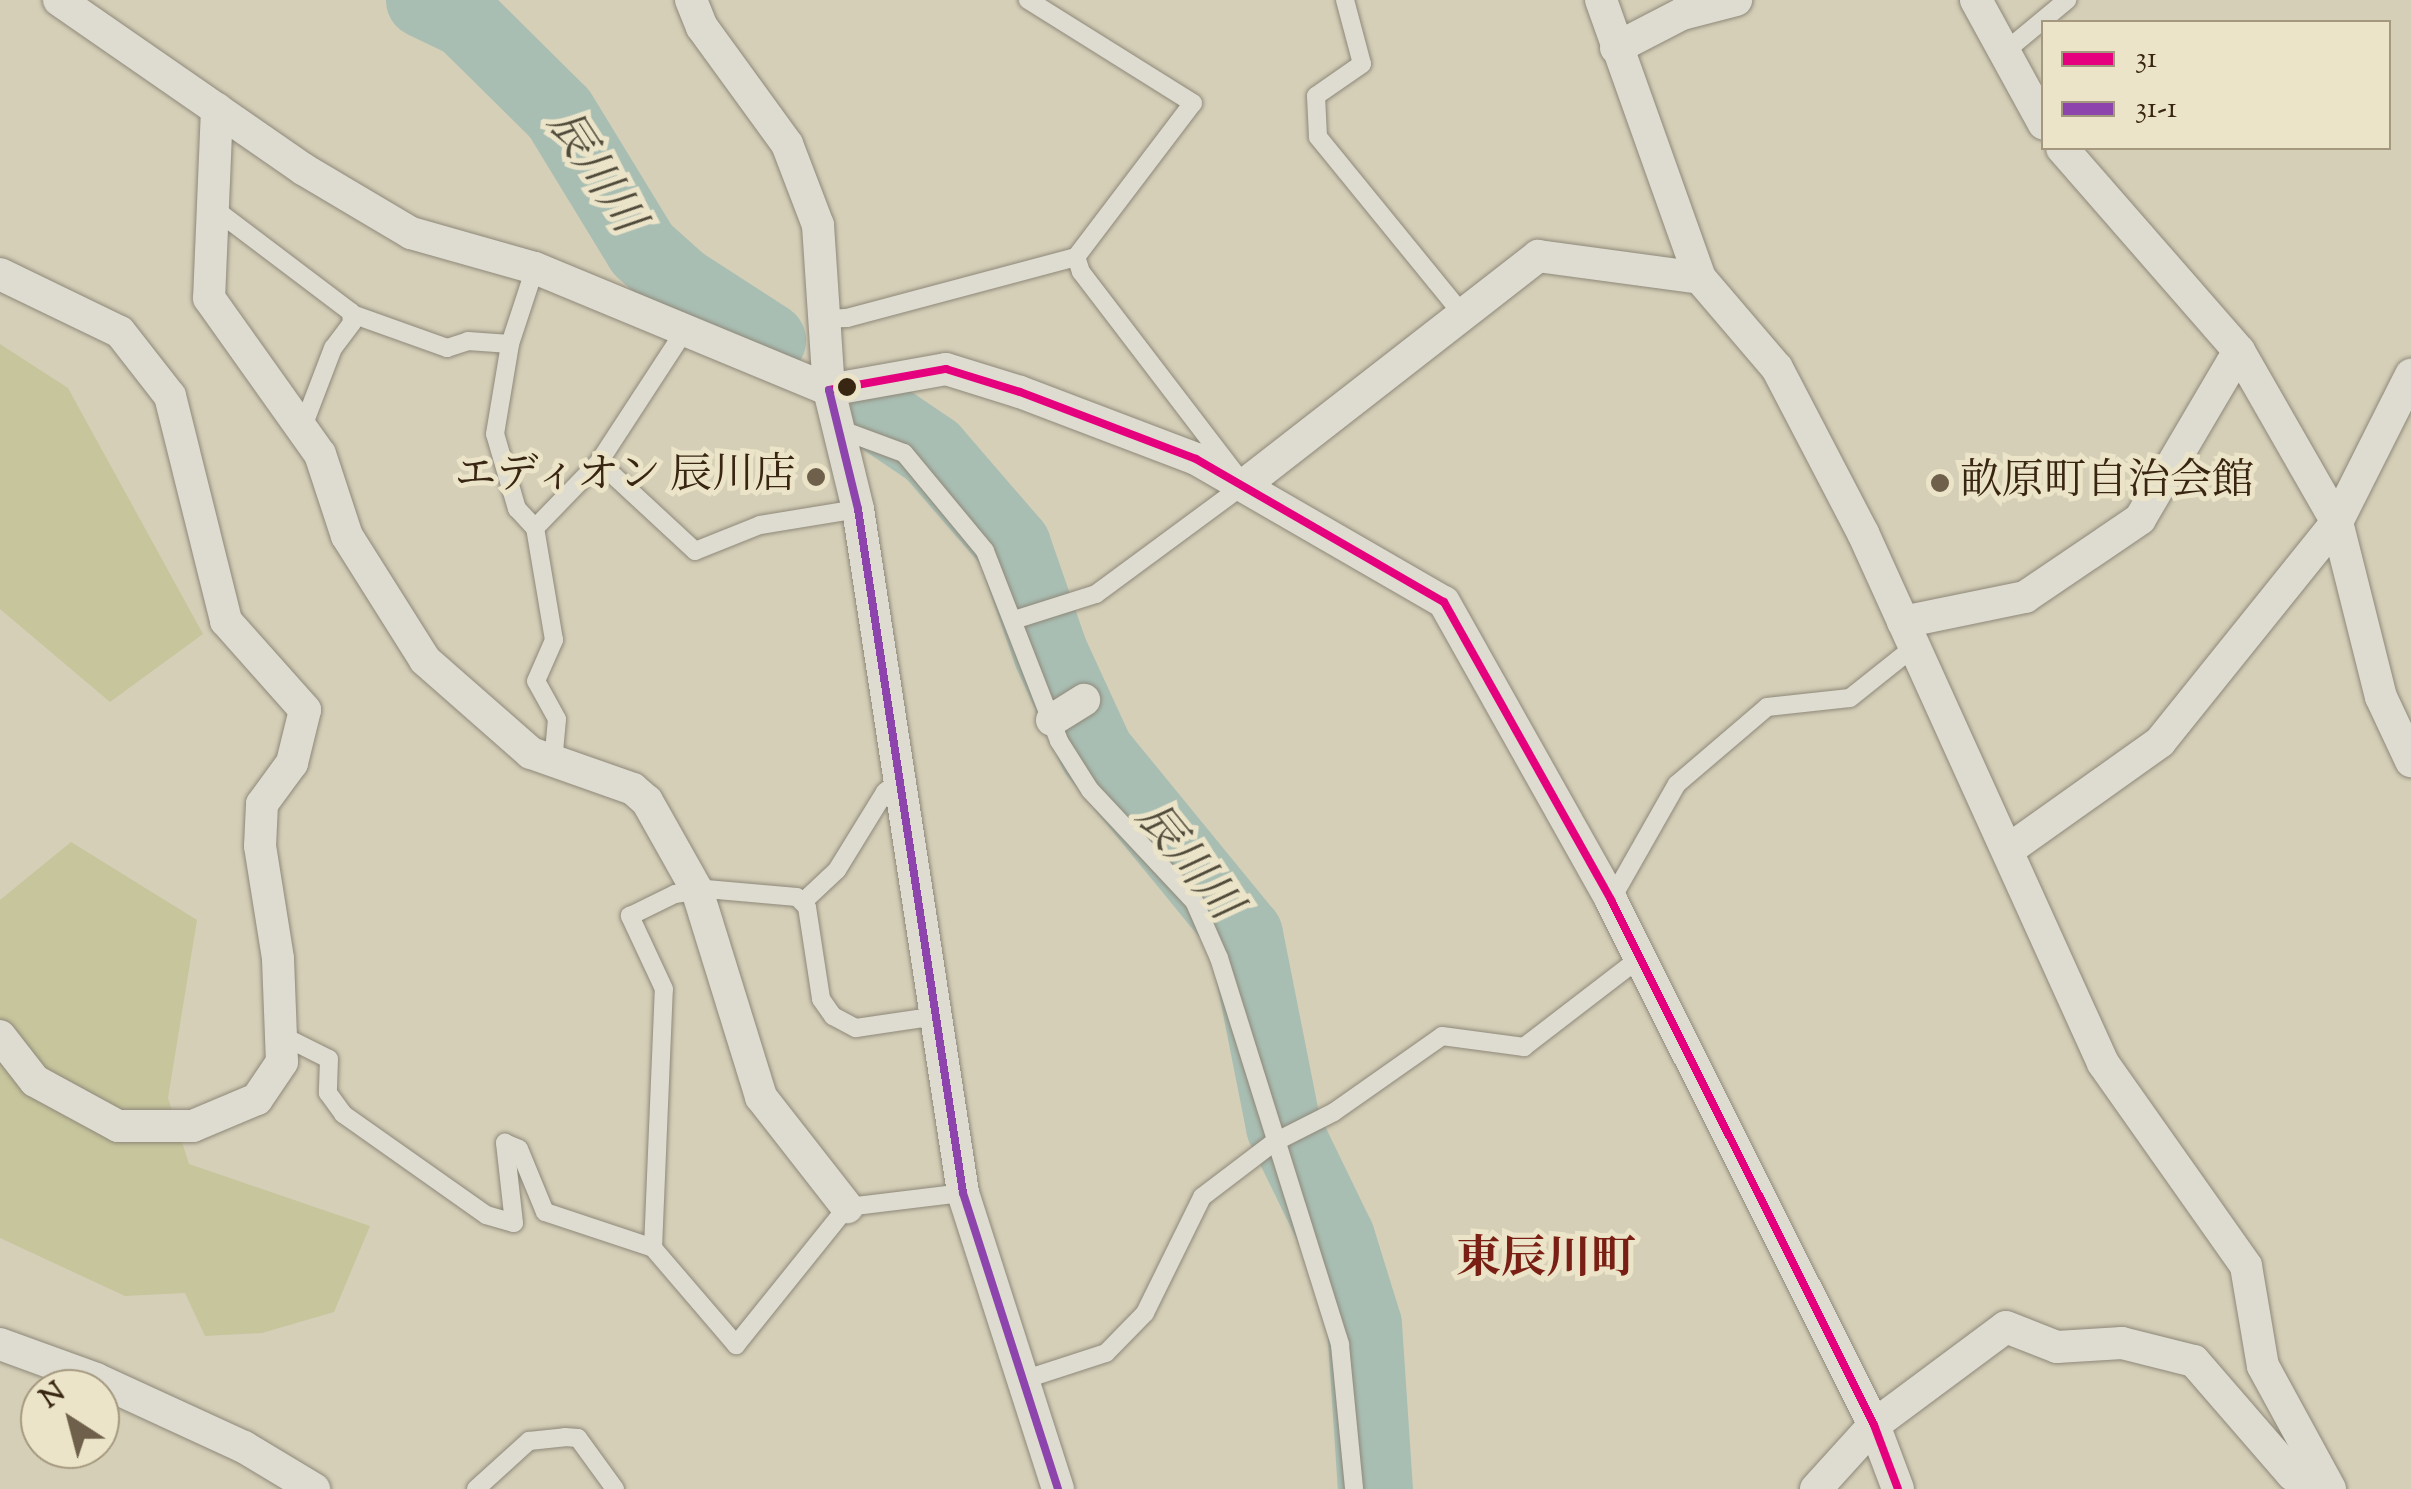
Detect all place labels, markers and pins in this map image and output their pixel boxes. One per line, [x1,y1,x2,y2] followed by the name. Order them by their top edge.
[837,377,857,397] unlabelled marker
[451,452,796,502] place label: エディオン 辰川店
[1960,458,2254,508] place label: 畝原町自治会館
[805,466,827,488] marker: エディオン 辰川店
[1929,472,1951,494] marker: 畝原町自治会館

